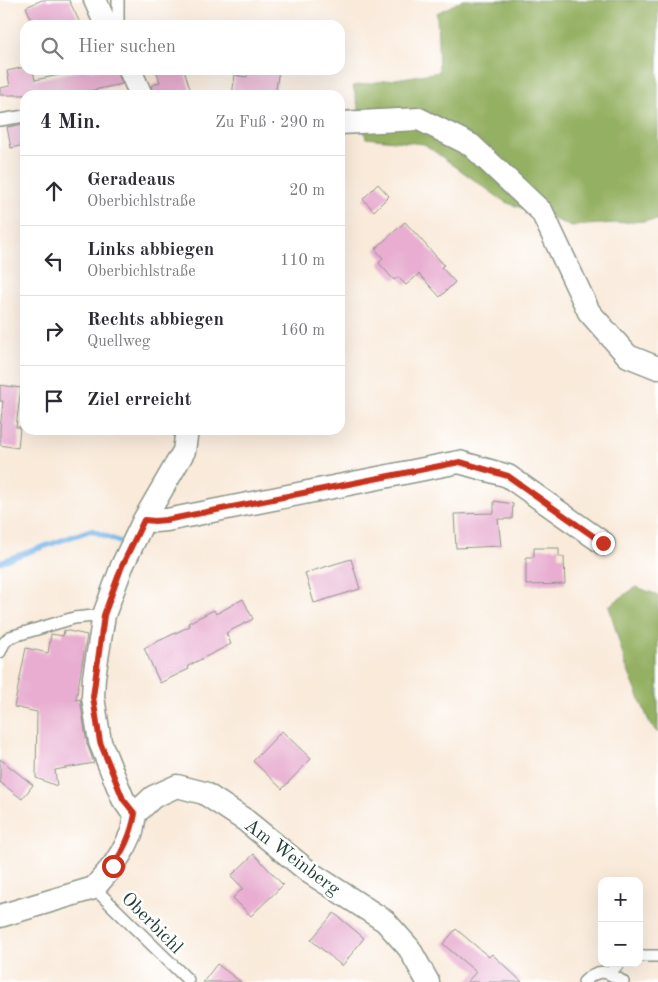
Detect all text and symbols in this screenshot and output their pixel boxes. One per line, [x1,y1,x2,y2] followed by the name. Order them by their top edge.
[20,20,345,75] search box
[38,34,66,62] icon: search
[78,38,176,57] text: Hier suchen
[40,112,101,133] text: 4 Min.
[215,115,325,131] text: Zu Fuß · 290 m
[87,171,175,190] text: Geradeaus
[40,177,68,205] icon: ahead
[289,183,325,199] text: 20 m
[87,194,196,210] text: Oberbichlstraße
[87,241,214,260] text: Links abbiegen
[40,247,68,275] icon: left
[280,253,325,269] text: 110 m
[87,264,196,280] text: Oberbichlstraße
[87,311,224,330] text: Rechts abbiegen
[40,317,68,345] icon: right
[280,323,325,339] text: 160 m
[87,334,150,350] text: Quellweg
[40,387,68,415] icon: arrive
[87,391,192,410] text: Ziel erreicht
[592,532,615,555] route end
[240,816,343,900] street label: Am Weinberg
[102,855,125,878] route start
[598,877,643,967] map controls
[598,877,643,922] button: +
[117,889,186,958] street label: Oberbichl
[598,922,643,967] button: −

